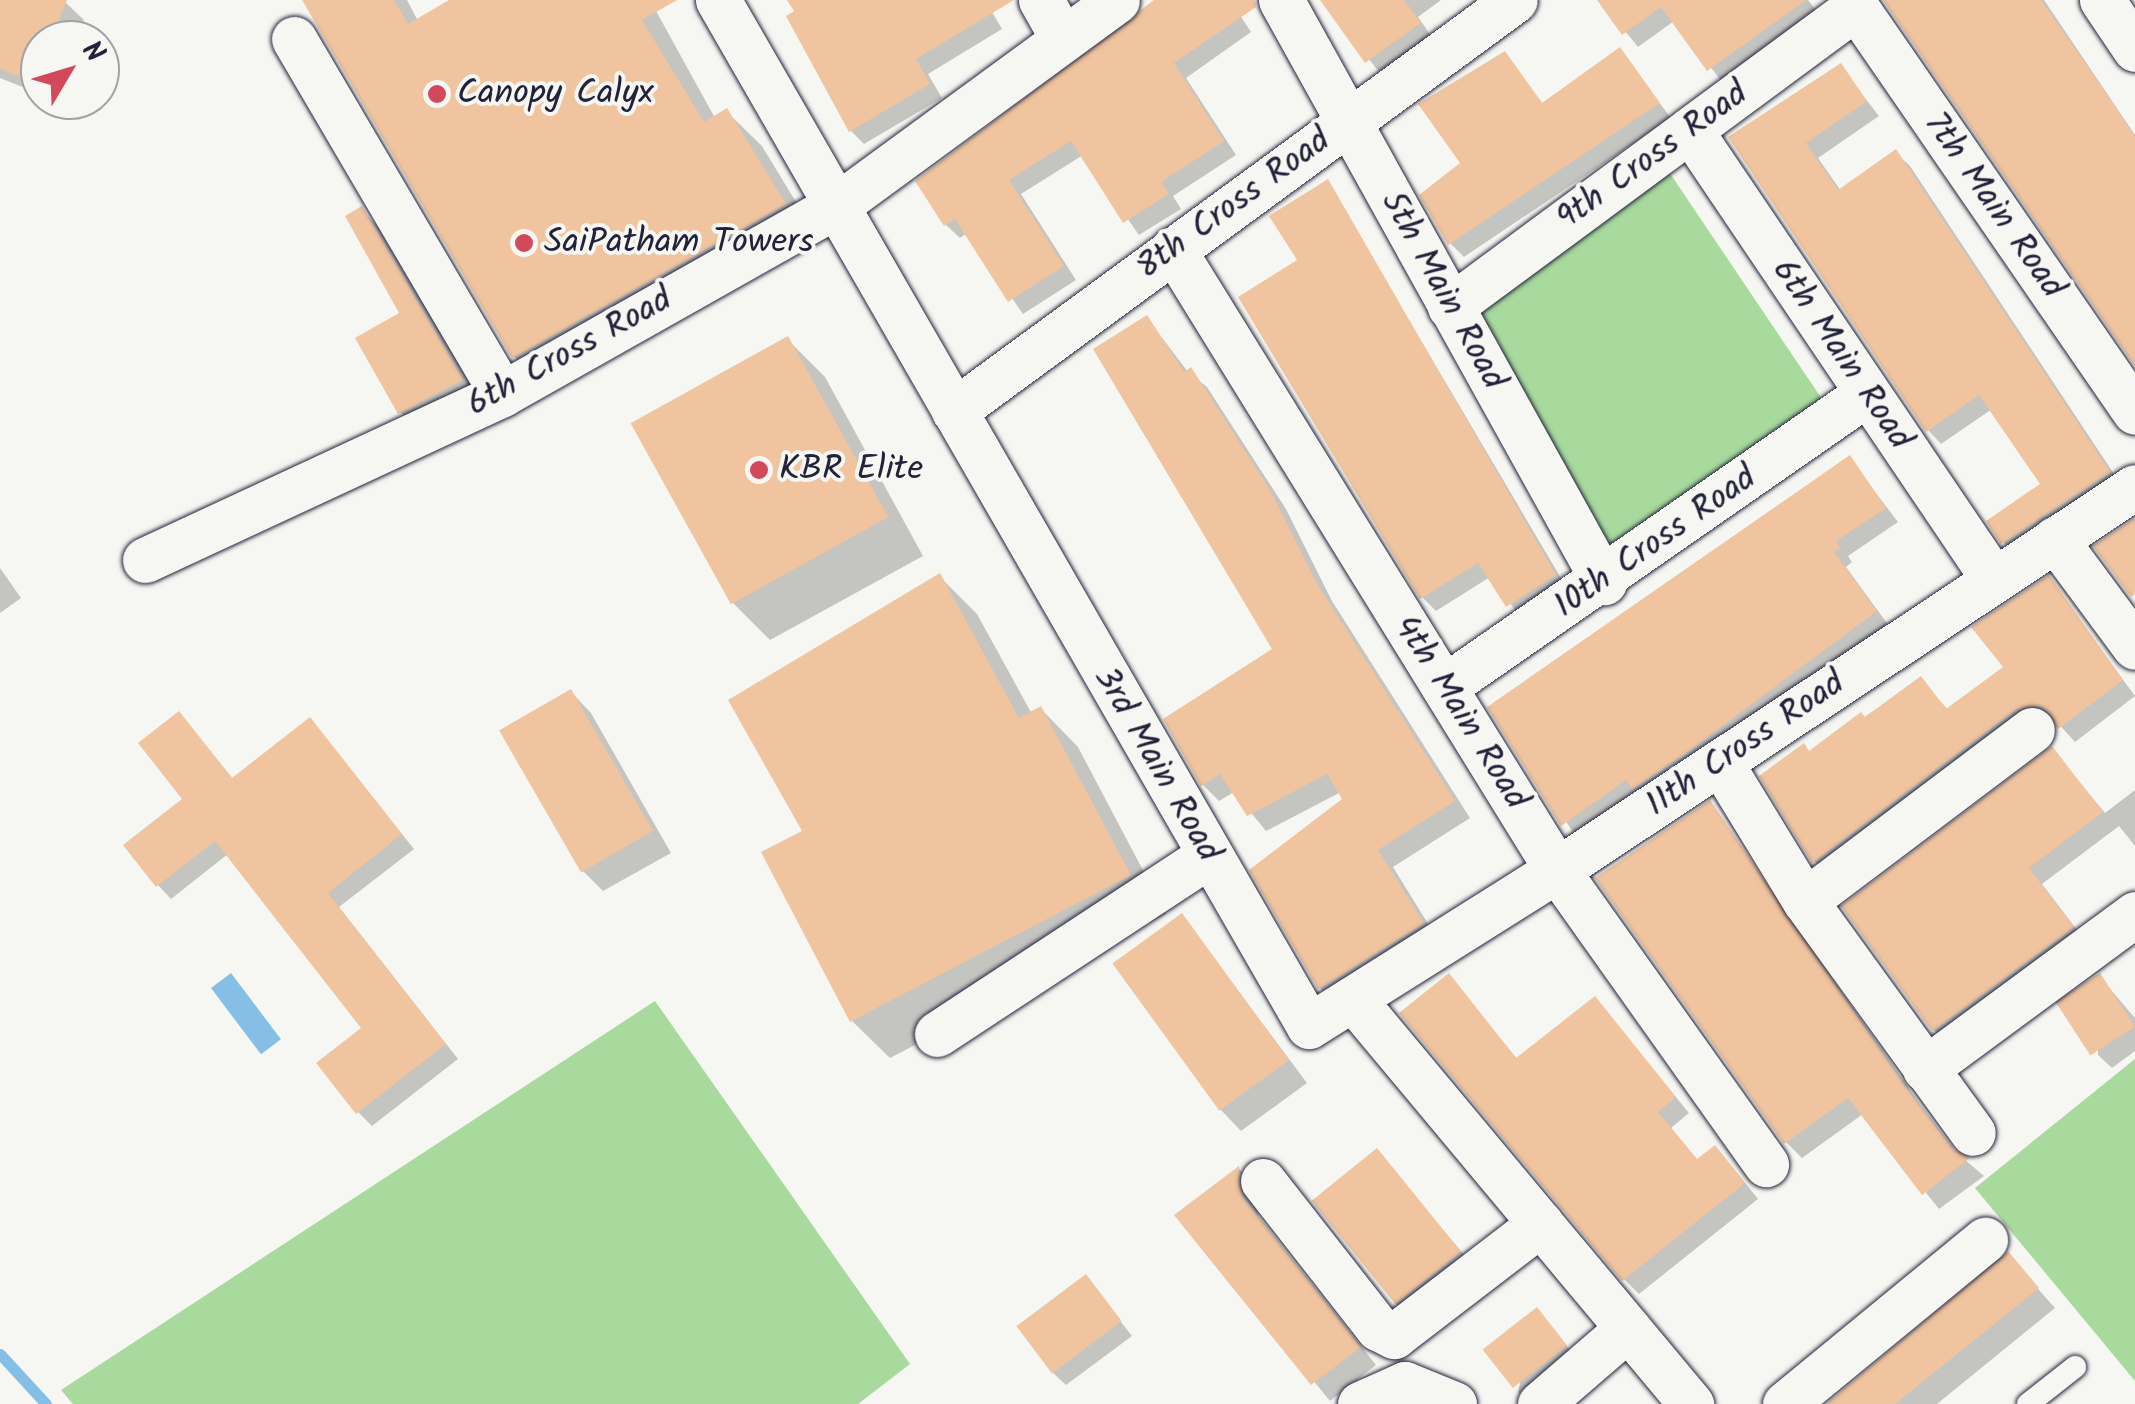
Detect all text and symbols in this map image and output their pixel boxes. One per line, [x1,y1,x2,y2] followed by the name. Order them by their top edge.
[20,20,120,120] north arrow
[69,32,116,73] text: N
[457,73,653,115] place label: Canopy Calyx
[1549,74,1757,240] street label: 9th Cross Road
[426,83,448,105] marker: Canopy Calyx
[1913,105,2073,307] street label: 7th Main Road
[1129,120,1339,290] street label: 8th Cross Road
[1370,184,1514,398] street label: 5th Main Road
[544,222,814,264] place label: SaiPatham Towers
[513,232,535,254] marker: SaiPatham Towers
[1762,252,1920,458] street label: 6th Main Road
[460,279,680,427] street label: 6th Cross Road
[779,449,923,491] place label: KBR Elite
[1547,458,1765,628] street label: 10th Cross Road
[748,459,770,481] marker: KBR Elite
[1384,608,1536,818] street label: 4th Main Road
[1083,660,1229,870] street label: 3rd Main Road
[1639,663,1853,827] street label: 11th Cross Road

